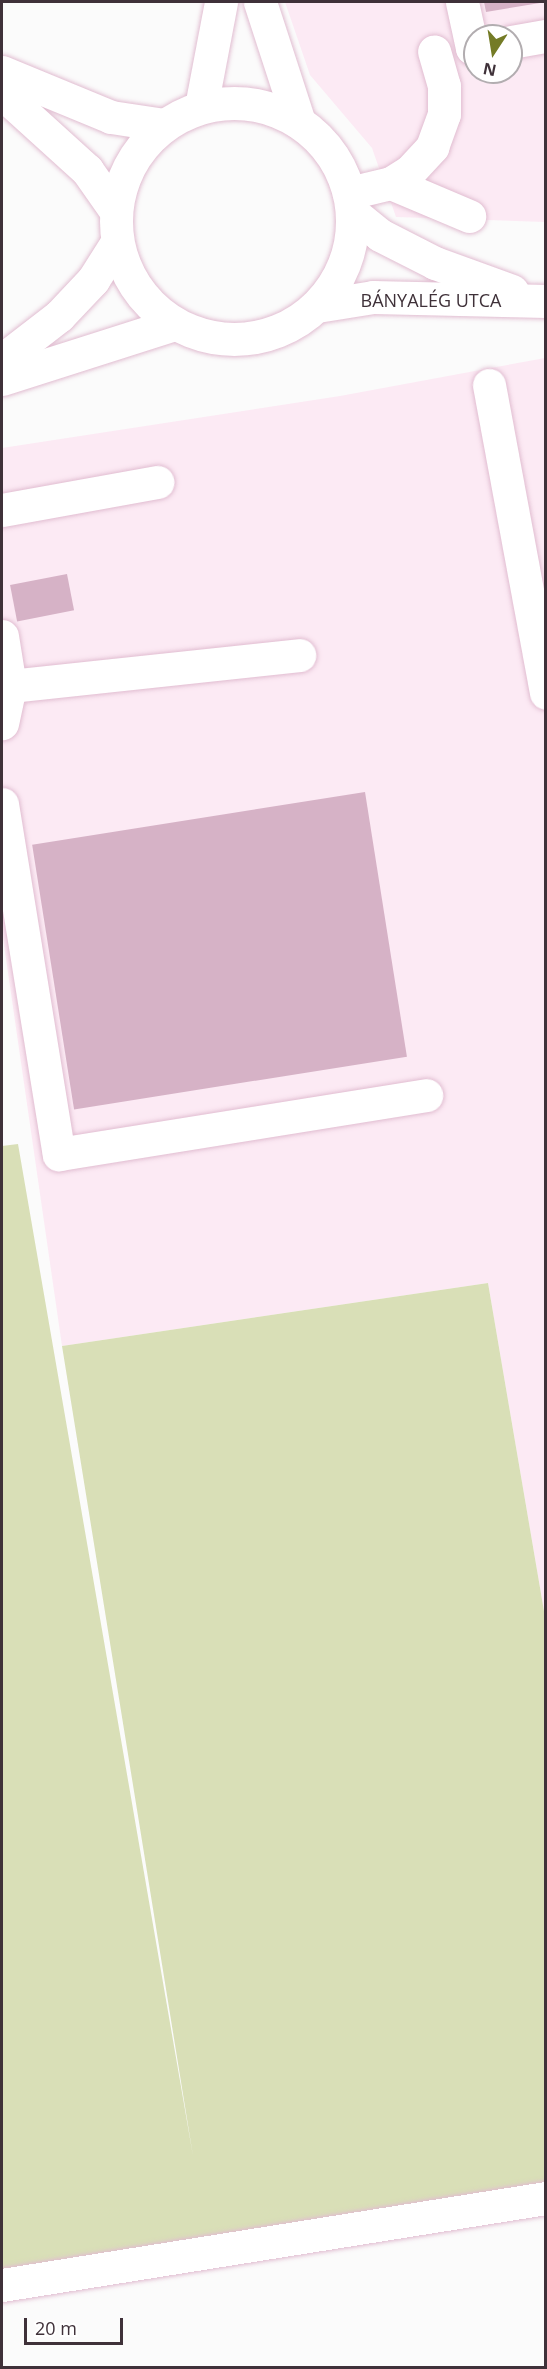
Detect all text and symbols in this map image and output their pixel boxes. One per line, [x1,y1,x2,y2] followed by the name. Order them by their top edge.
[463,24,523,84] north arrow
[481,58,498,82] text: N
[361,289,501,311] street label: BÁNYALÉG UTCA
[27,2306,126,2344] scale bar
[35,2316,77,2340] text: 20 m

